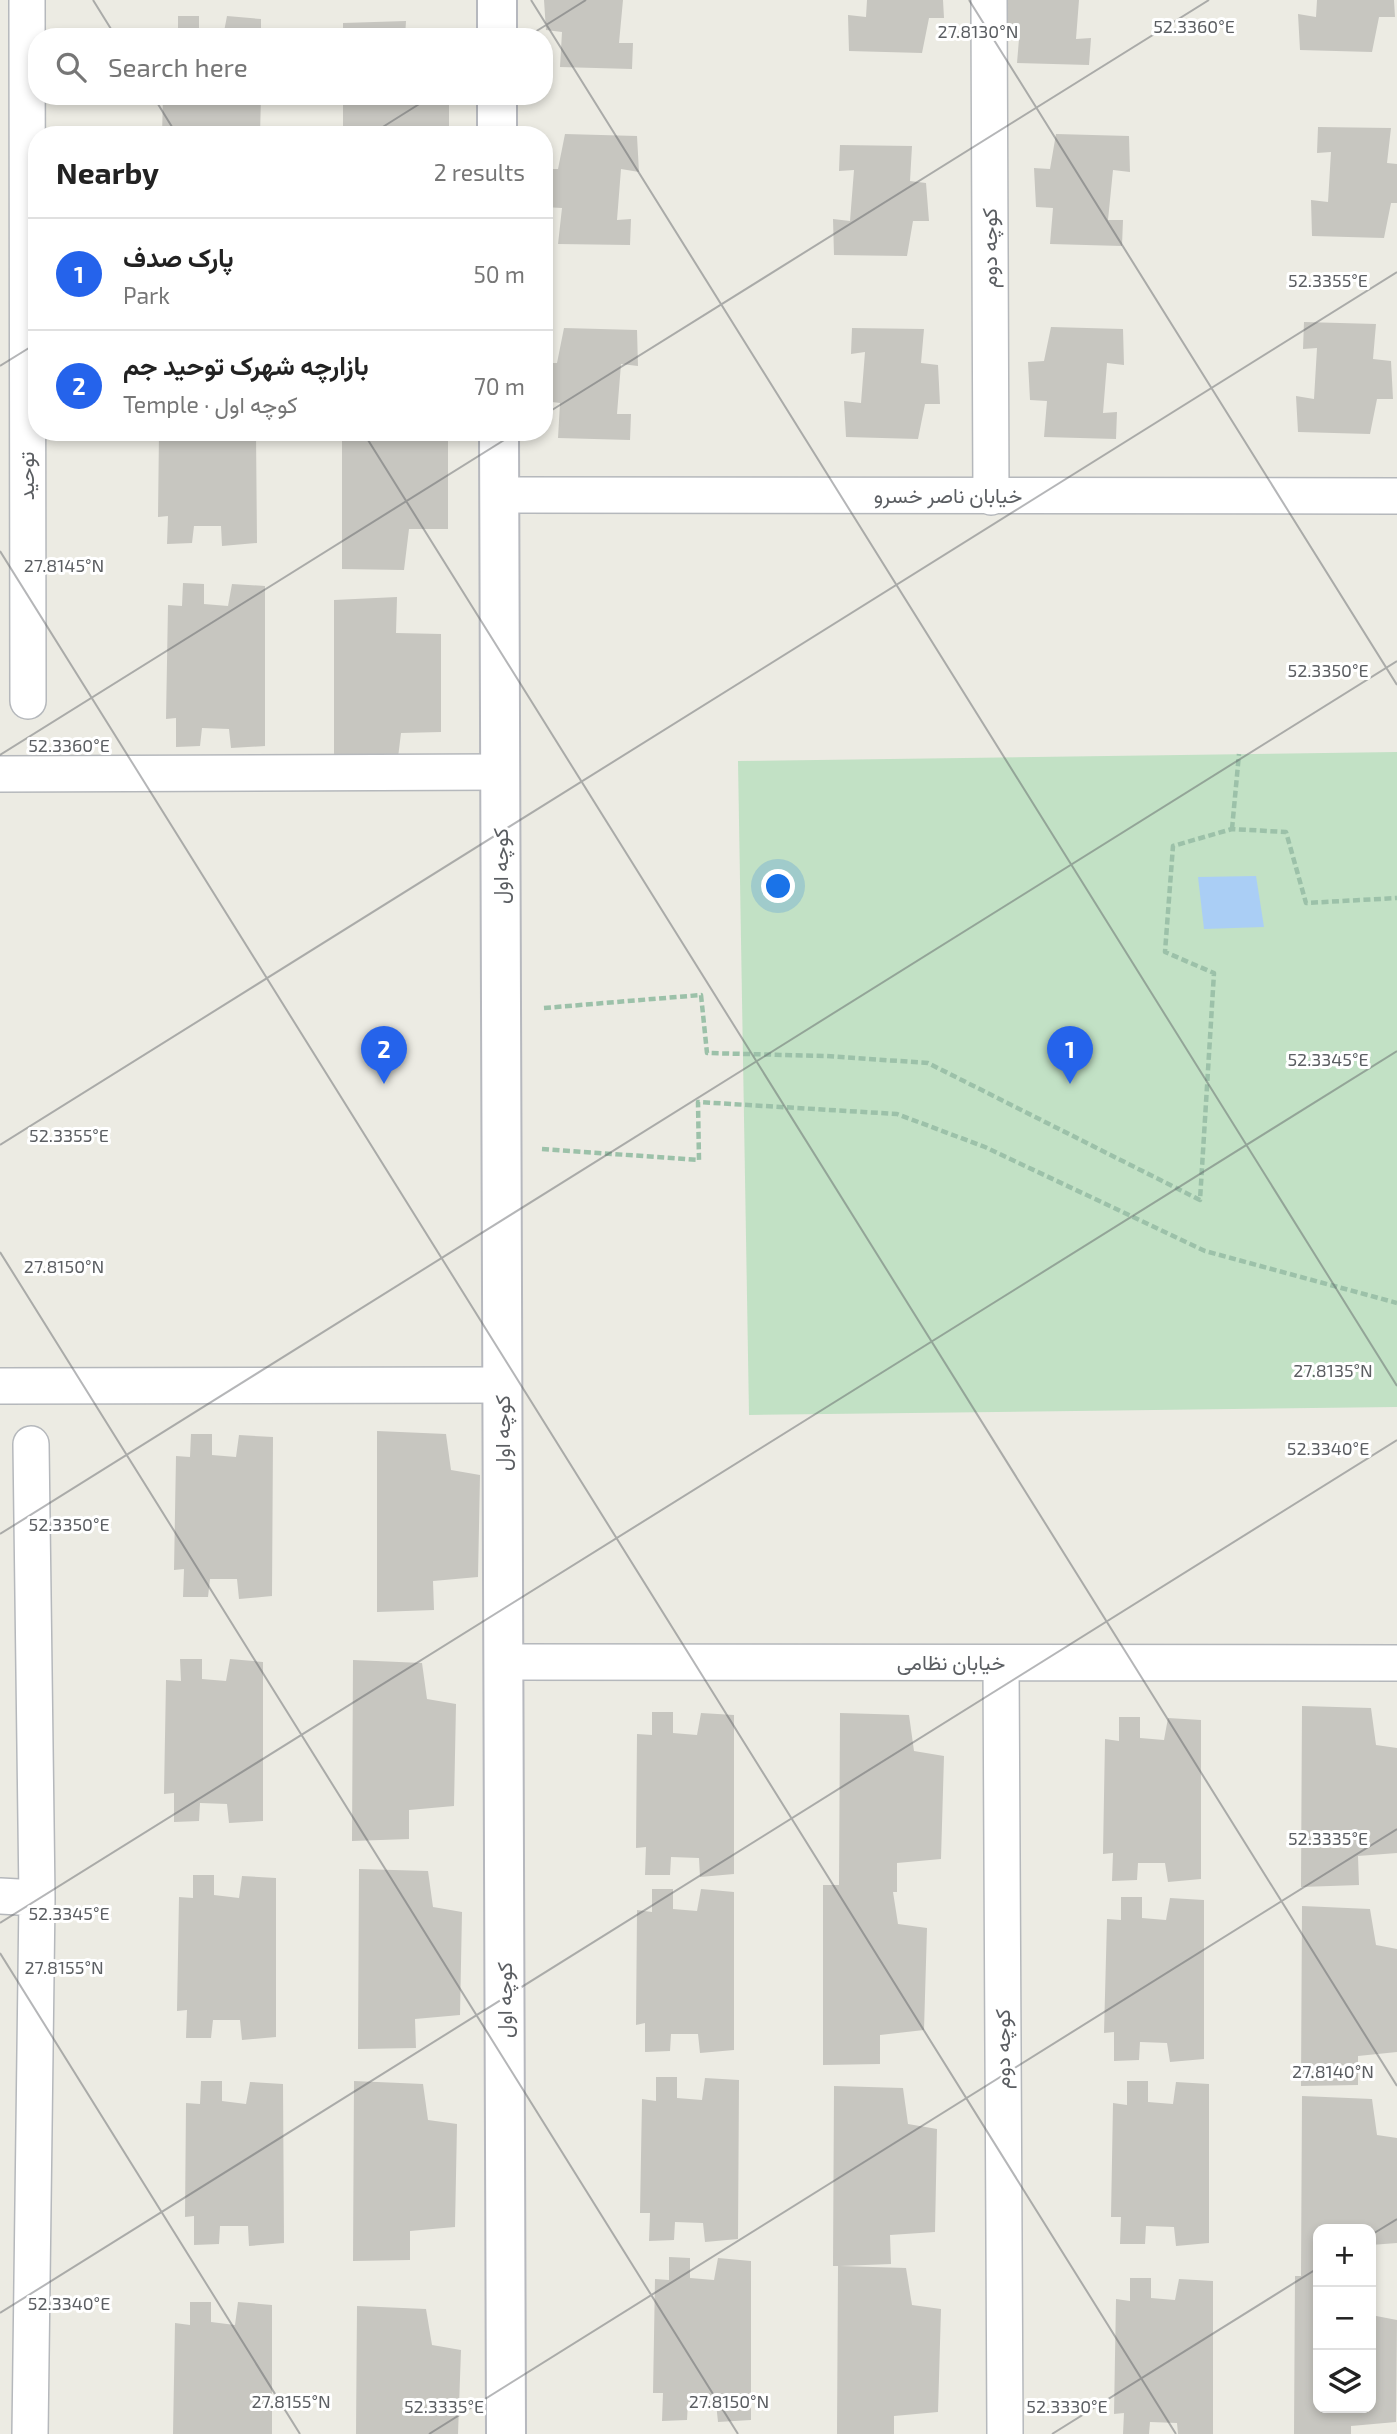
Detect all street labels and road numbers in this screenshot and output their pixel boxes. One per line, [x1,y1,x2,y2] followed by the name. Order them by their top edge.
[976,208,1004,288] street label: کوچه دوم
[13,452,40,500] street label: توحید
[874,482,1022,509] street label: خیابان ناصر خسرو
[487,828,515,904] street label: کوچه اول
[489,1395,517,1471] street label: کوچه اول
[897,1649,1005,1675] street label: خیابان نظامی
[491,1962,519,2038] street label: کوچه اول
[989,2009,1017,2089] street label: کوچه دوم

